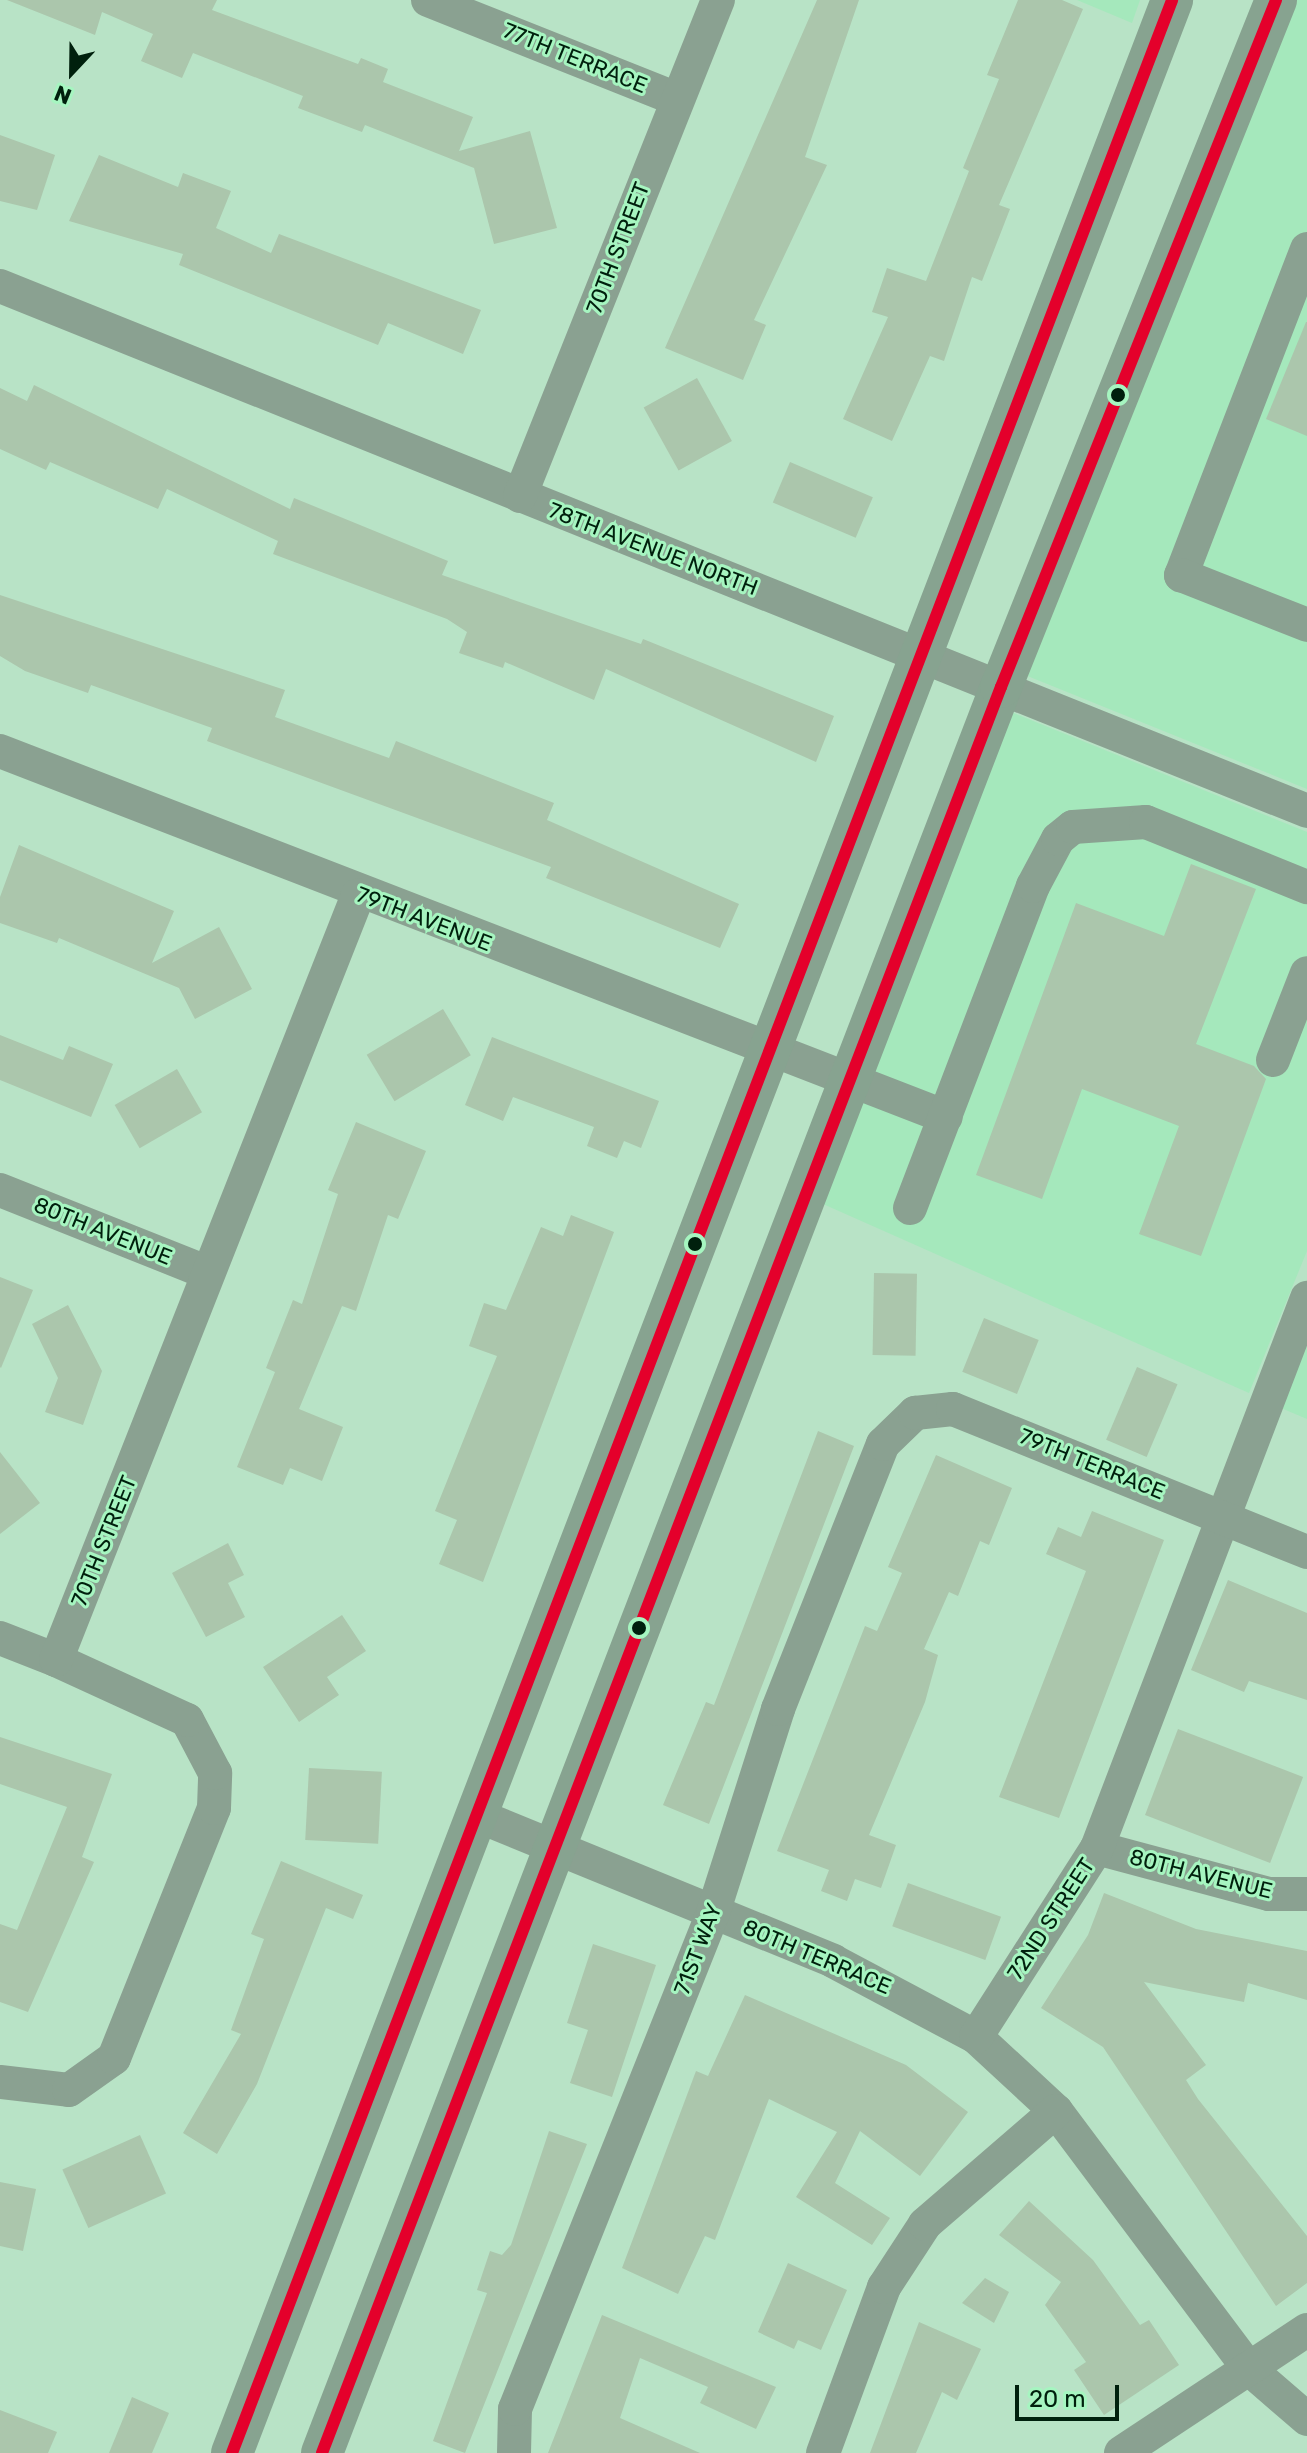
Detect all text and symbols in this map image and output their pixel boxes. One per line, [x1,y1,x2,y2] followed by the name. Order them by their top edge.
[499,17,651,99] street label: 77TH TERRACE
[32,32,112,112] north arrow
[50,79,75,110] text: N
[581,178,655,318] street label: 70TH STREET
[1110,387,1126,403] unlabelled marker
[544,497,762,601] street label: 78TH AVENUE NORTH
[352,881,496,957] street label: 79TH AVENUE
[30,1191,176,1271] street label: 80TH AVENUE
[687,1236,703,1252] unlabelled marker
[1015,1423,1169,1505] street label: 79TH TERRACE
[66,1472,142,1610] street label: 70TH STREET
[631,1620,647,1636] unlabelled marker
[1126,1843,1276,1905] street label: 80TH AVENUE
[1002,1853,1100,1985] street label: 72ND STREET
[668,1899,728,1999] street label: 71ST WAY
[739,1914,895,2000] street label: 80TH TERRACE
[1019,2369,1123,2419] scale bar
[1029,2385,1086,2413] text: 20 m

